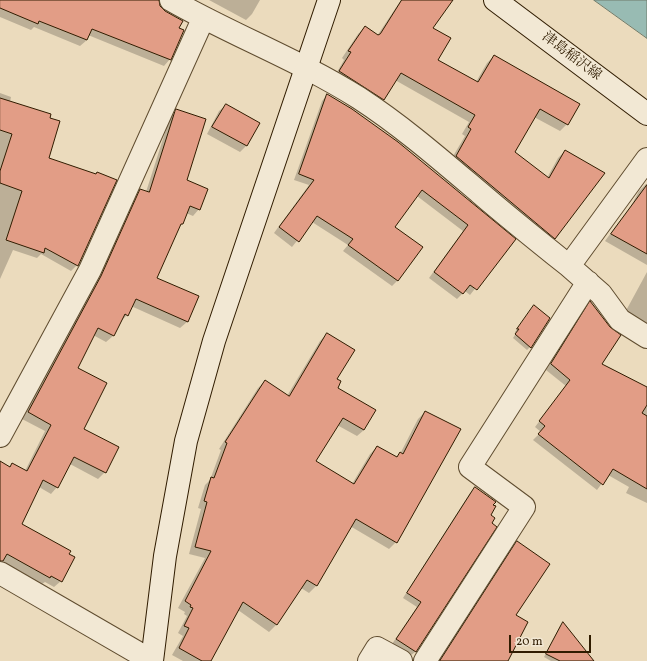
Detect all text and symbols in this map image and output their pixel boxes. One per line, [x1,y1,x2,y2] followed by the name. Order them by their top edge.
[538,29,604,85] street label: 津島稲沢線
[511,627,593,653] scale bar
[516,634,543,650] text: 20 m

